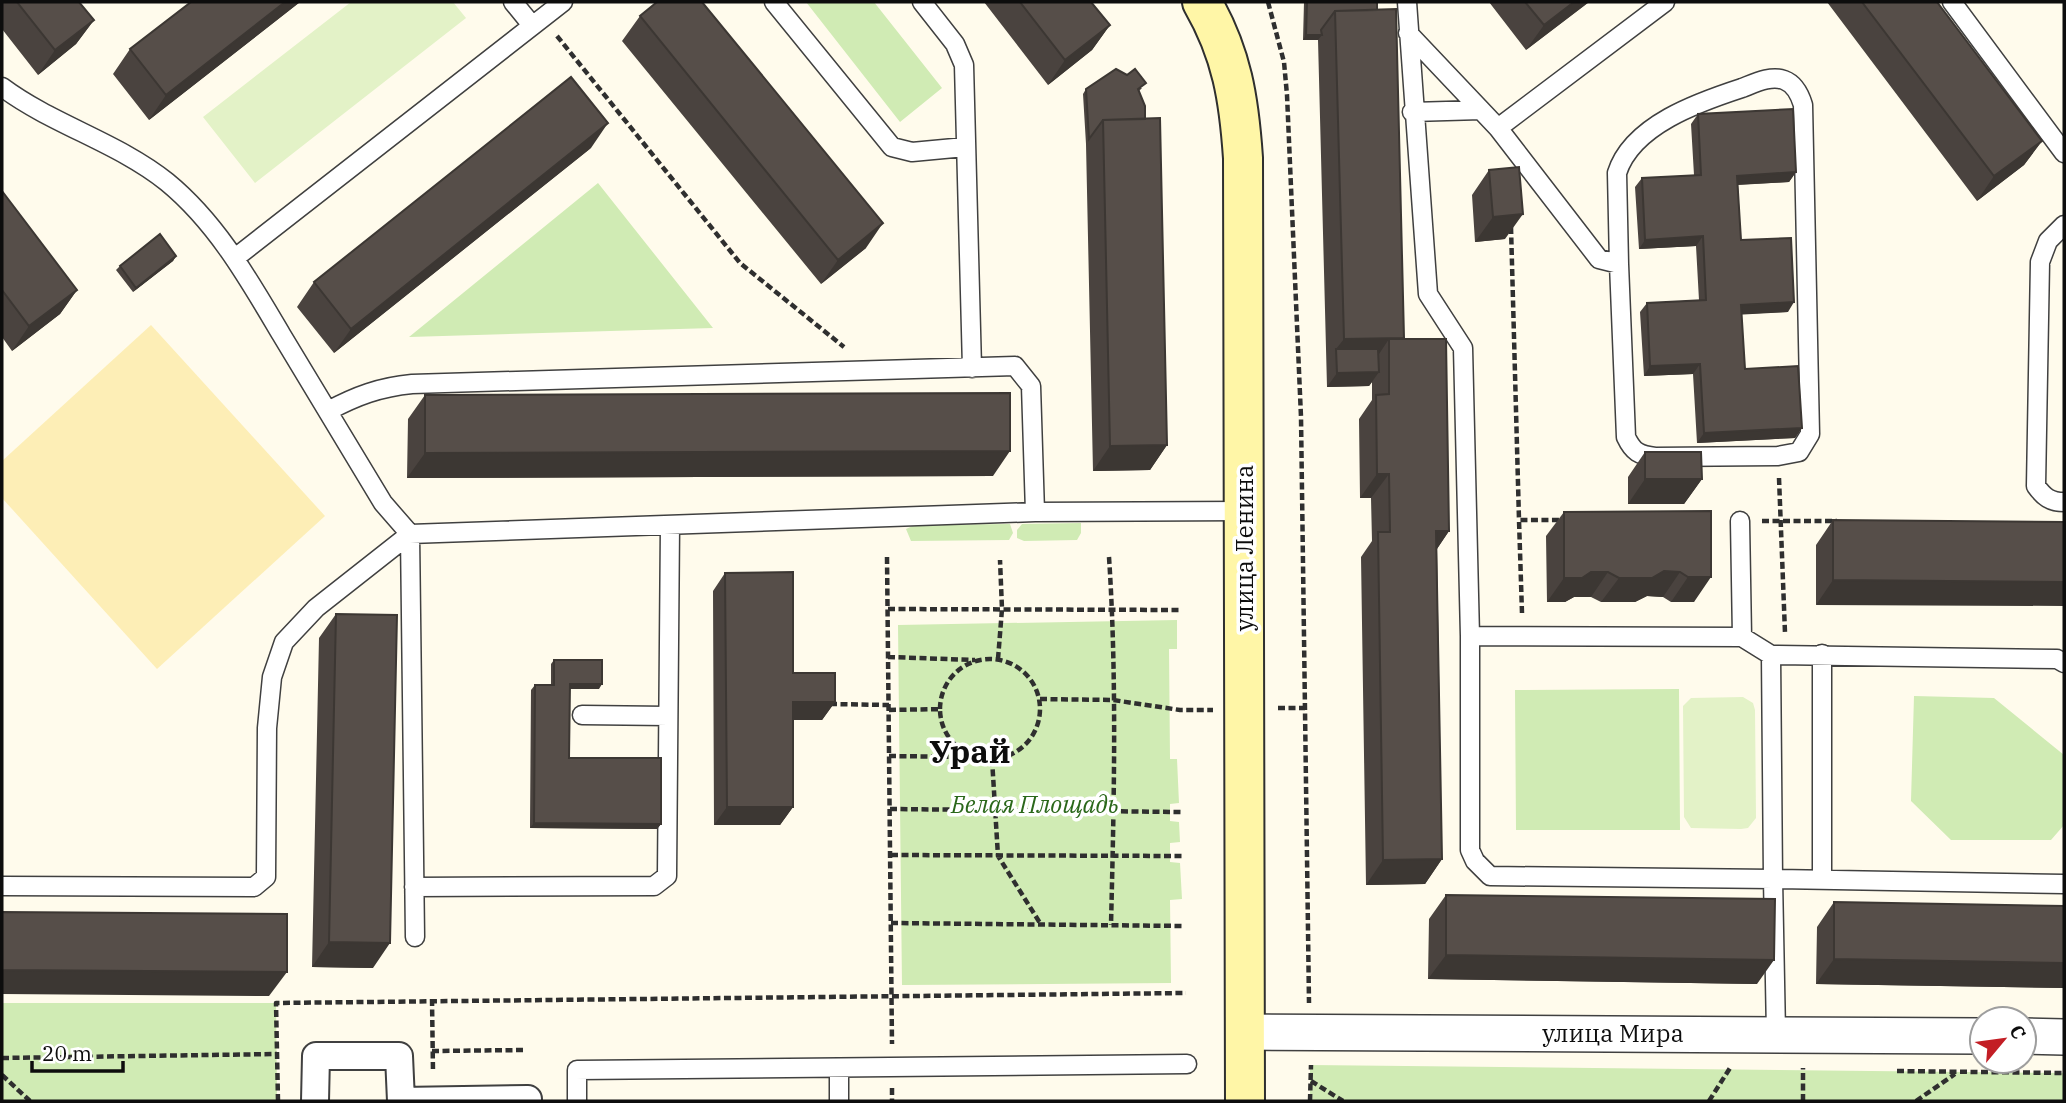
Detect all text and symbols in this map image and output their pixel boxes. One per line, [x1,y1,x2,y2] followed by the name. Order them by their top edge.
[1228,465,1260,631] street label: улица Ленина
[929,730,1011,772] district label: Урай
[950,788,1119,820] park label: Белая Площадь
[1968,1005,2038,1075] north arrow
[1542,1017,1684,1049] street label: улица Мира
[2004,1020,2031,1043] text: С
[32,1030,122,1074] scale bar
[42,1039,92,1067] text: 20 m

